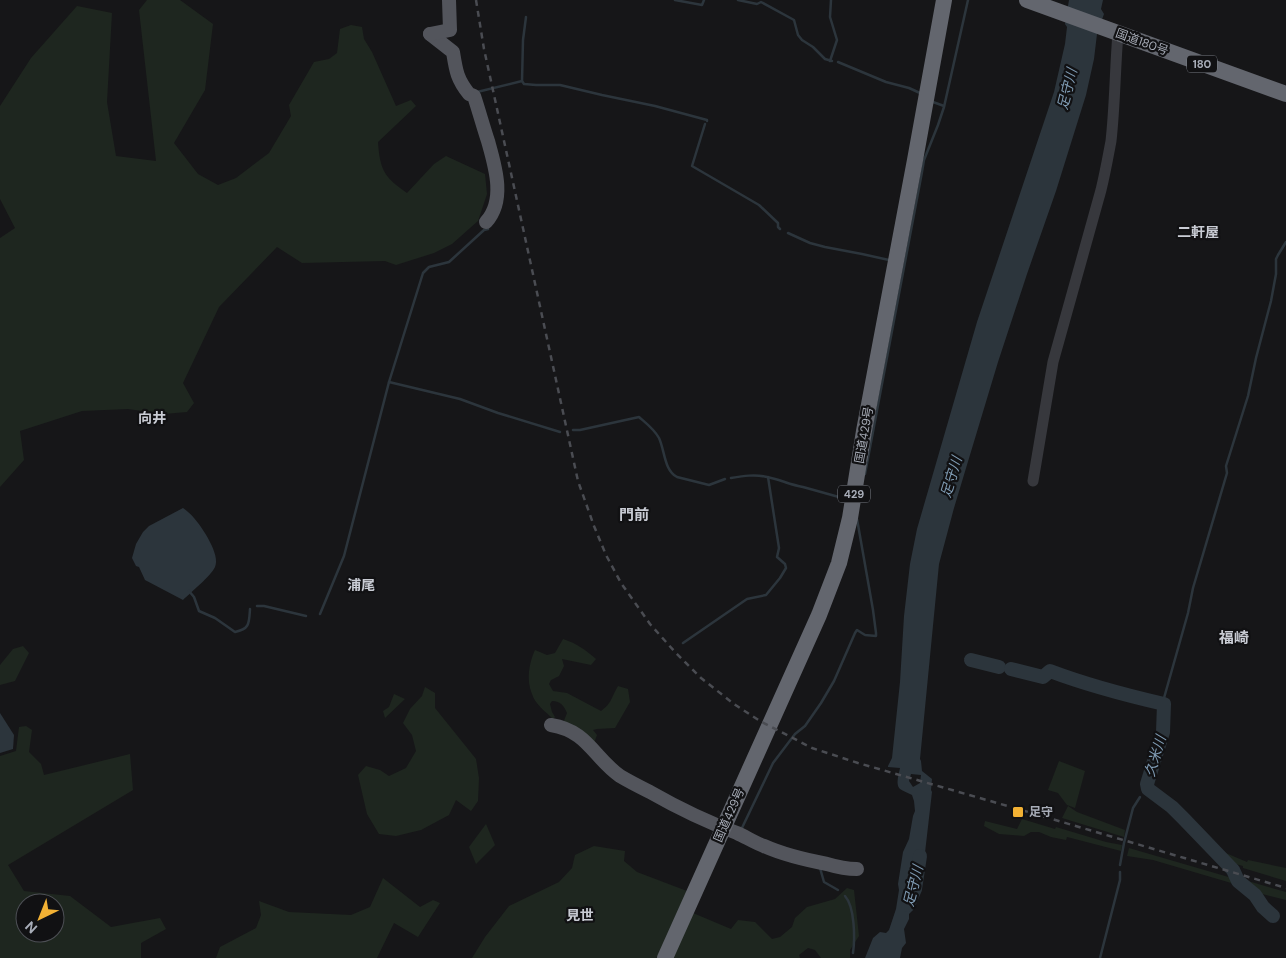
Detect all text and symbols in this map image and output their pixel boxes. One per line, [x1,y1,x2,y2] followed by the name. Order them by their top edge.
[1113,25,1171,59] street label: 国道180号
[1187,56,1217,72] road number: 180
[1053,65,1081,112] water label: 足守川
[1177,223,1219,241] district label: 二軒屋
[851,405,877,465] street label: 国道429号
[138,409,166,427] district label: 向井
[936,452,966,500] water label: 足守川
[838,486,870,502] road number: 429
[619,505,649,525] district label: 門前
[347,576,375,594] district label: 浦尾
[1218,628,1249,648] district label: 福崎
[1140,731,1170,779] water label: 久米川
[710,785,748,845] street label: 国道429号
[1029,804,1053,820] place label: 足守
[1011,805,1025,819] marker: 足守
[899,862,927,909] water label: 足守川
[15,893,65,943] north arrow
[566,906,594,924] district label: 見世
[21,917,41,938] text: N

